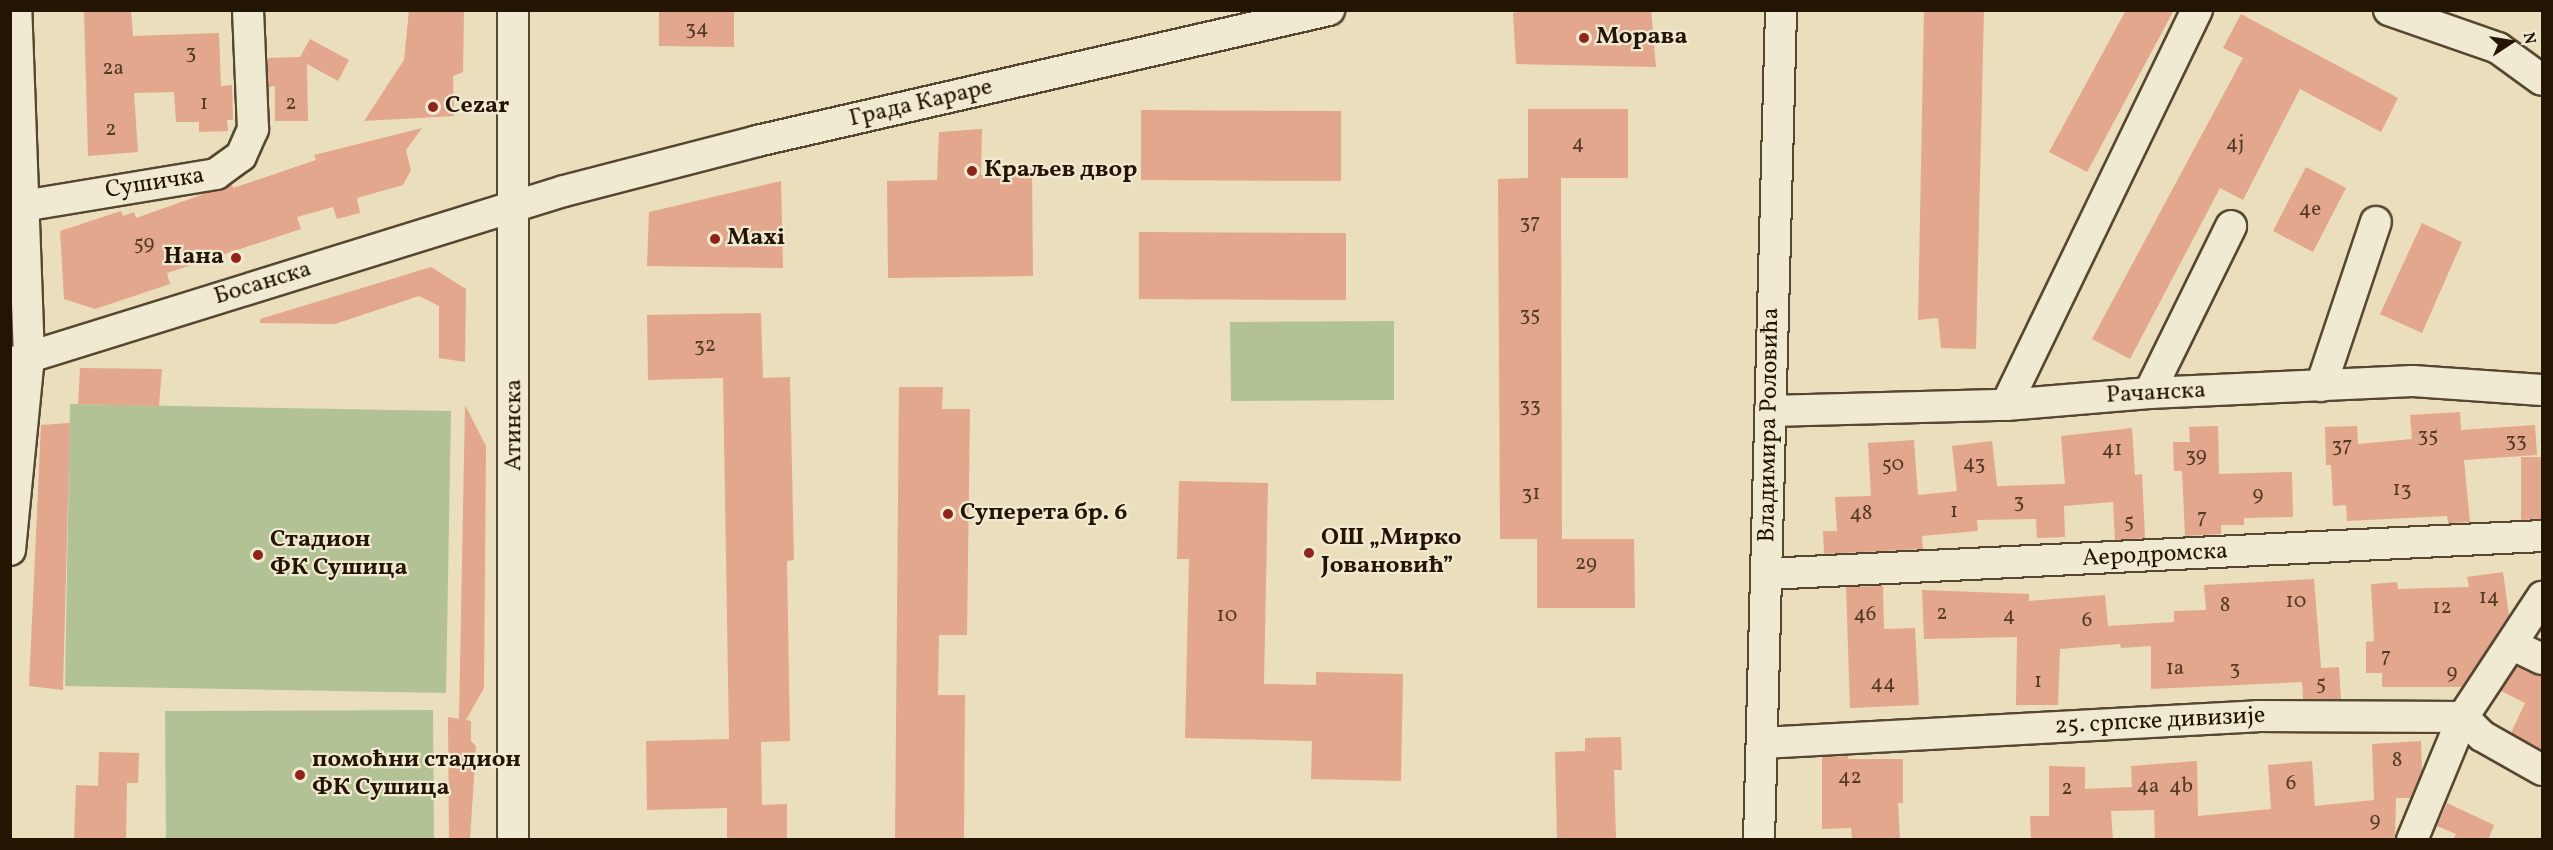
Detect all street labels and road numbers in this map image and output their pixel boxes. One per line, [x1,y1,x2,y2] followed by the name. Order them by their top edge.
[847,74,995,134] street label: Града Караре
[103,162,207,206] street label: Сушичка
[211,256,315,312] street label: Босанска
[1754,307,1786,543] street label: Владимира Роловића
[2105,377,2207,411] street label: Рачанска
[501,379,529,471] street label: Атинска
[2081,538,2229,574] street label: Аеродромска
[2054,702,2266,742] street label: 25. српске дивизије

